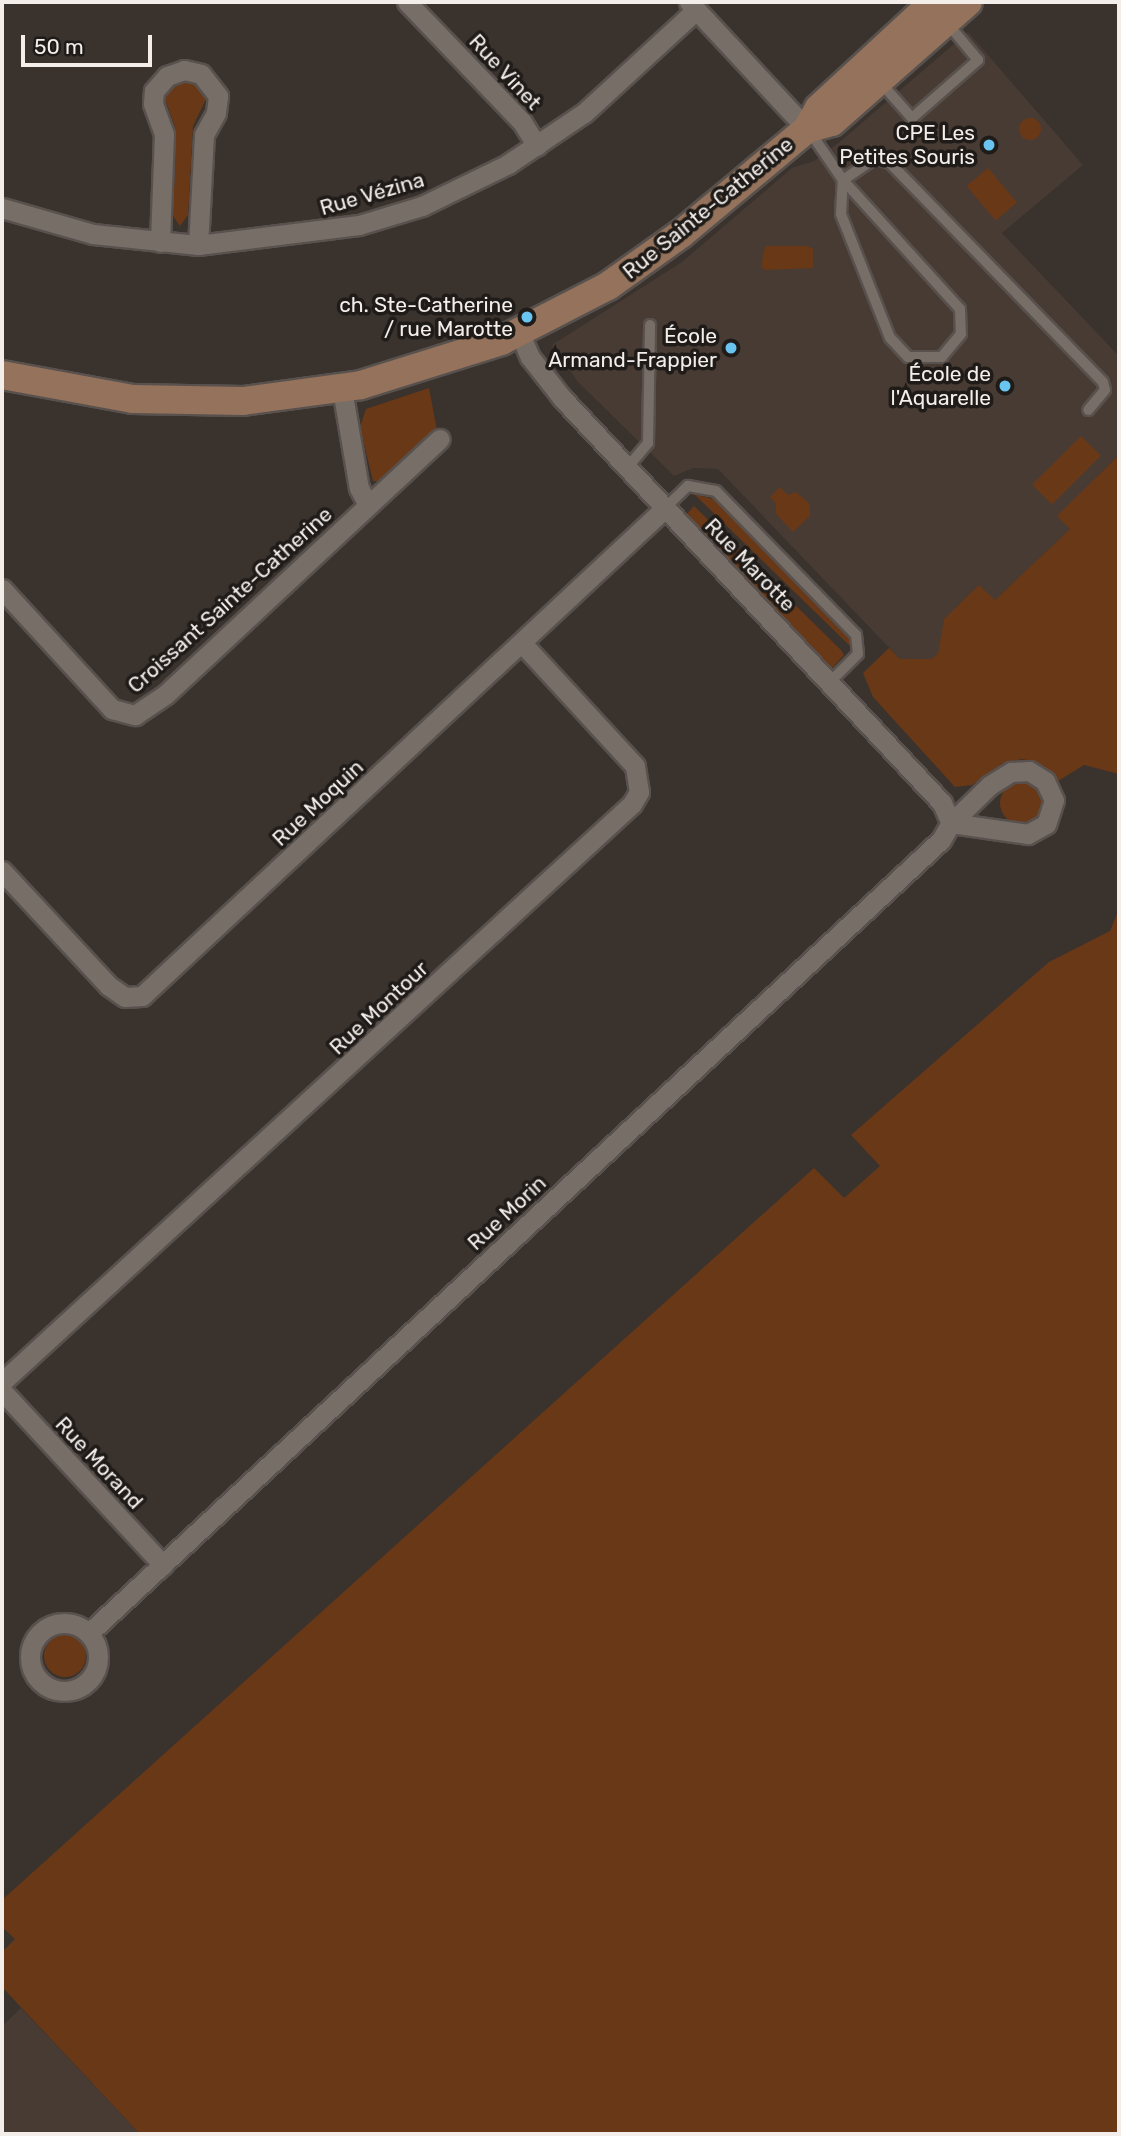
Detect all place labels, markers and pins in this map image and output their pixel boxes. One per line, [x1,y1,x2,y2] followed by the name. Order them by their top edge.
[839,120,975,170] place label: CPE Les Petites Souris
[981,137,997,153] marker: CPE Les Petites Souris
[339,292,513,342] place label: ch. Ste-Catherine / rue Marotte
[519,309,535,325] marker: ch. Ste-Catherine / rue Marotte
[548,323,717,373] place label: École Armand-Frappier
[723,340,739,356] marker: École Armand-Frappier
[891,361,991,411] place label: École de l'Aquarelle
[997,378,1013,394] marker: École de l'Aquarelle

